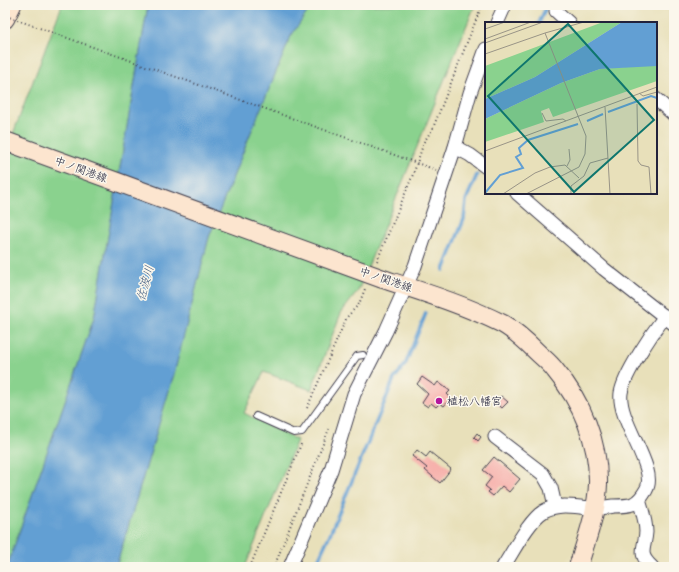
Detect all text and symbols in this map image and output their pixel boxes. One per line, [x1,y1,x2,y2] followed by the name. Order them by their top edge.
[485,22,657,194] inset map
[52,155,109,186] street label: 中ノ関港線
[135,264,158,303] water label: 佐波川
[357,265,414,296] street label: 中ノ関港線
[434,396,444,406] marker: 植松八幡宮
[447,396,502,409] place label: 植松八幡宮

